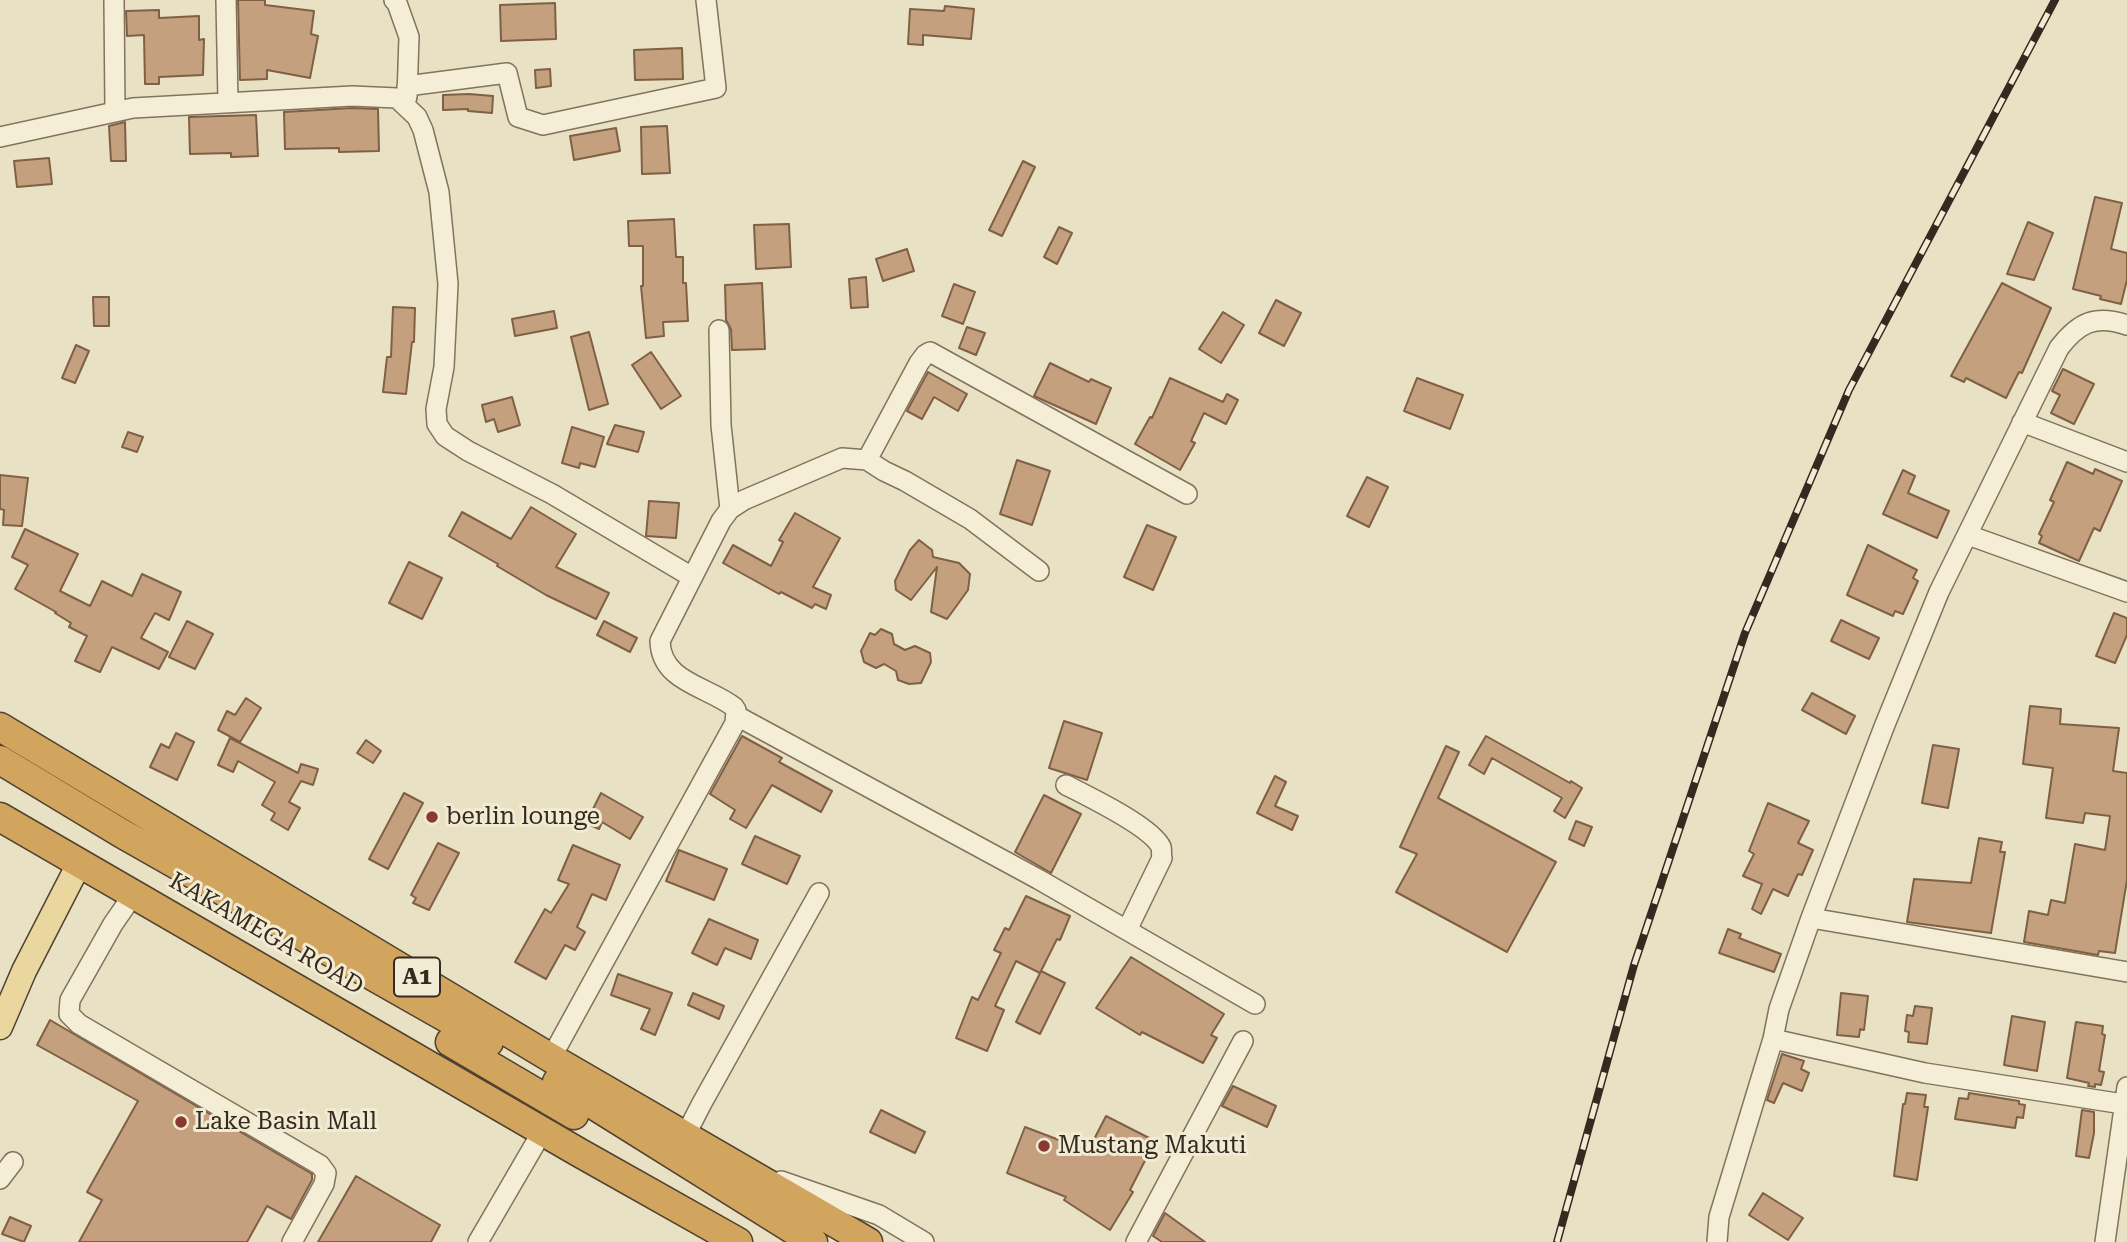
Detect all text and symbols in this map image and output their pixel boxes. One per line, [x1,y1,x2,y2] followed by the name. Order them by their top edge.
[446,803,600,831] place label: berlin lounge
[424,809,440,825] marker: berlin lounge
[164,867,368,1001] street label: KAKAMEGA ROAD
[394,958,440,996] road number: A1
[195,1108,377,1136] place label: Lake Basin Mall
[173,1114,189,1130] marker: Lake Basin Mall
[1058,1132,1246,1160] place label: Mustang Makuti
[1036,1138,1052,1154] marker: Mustang Makuti

